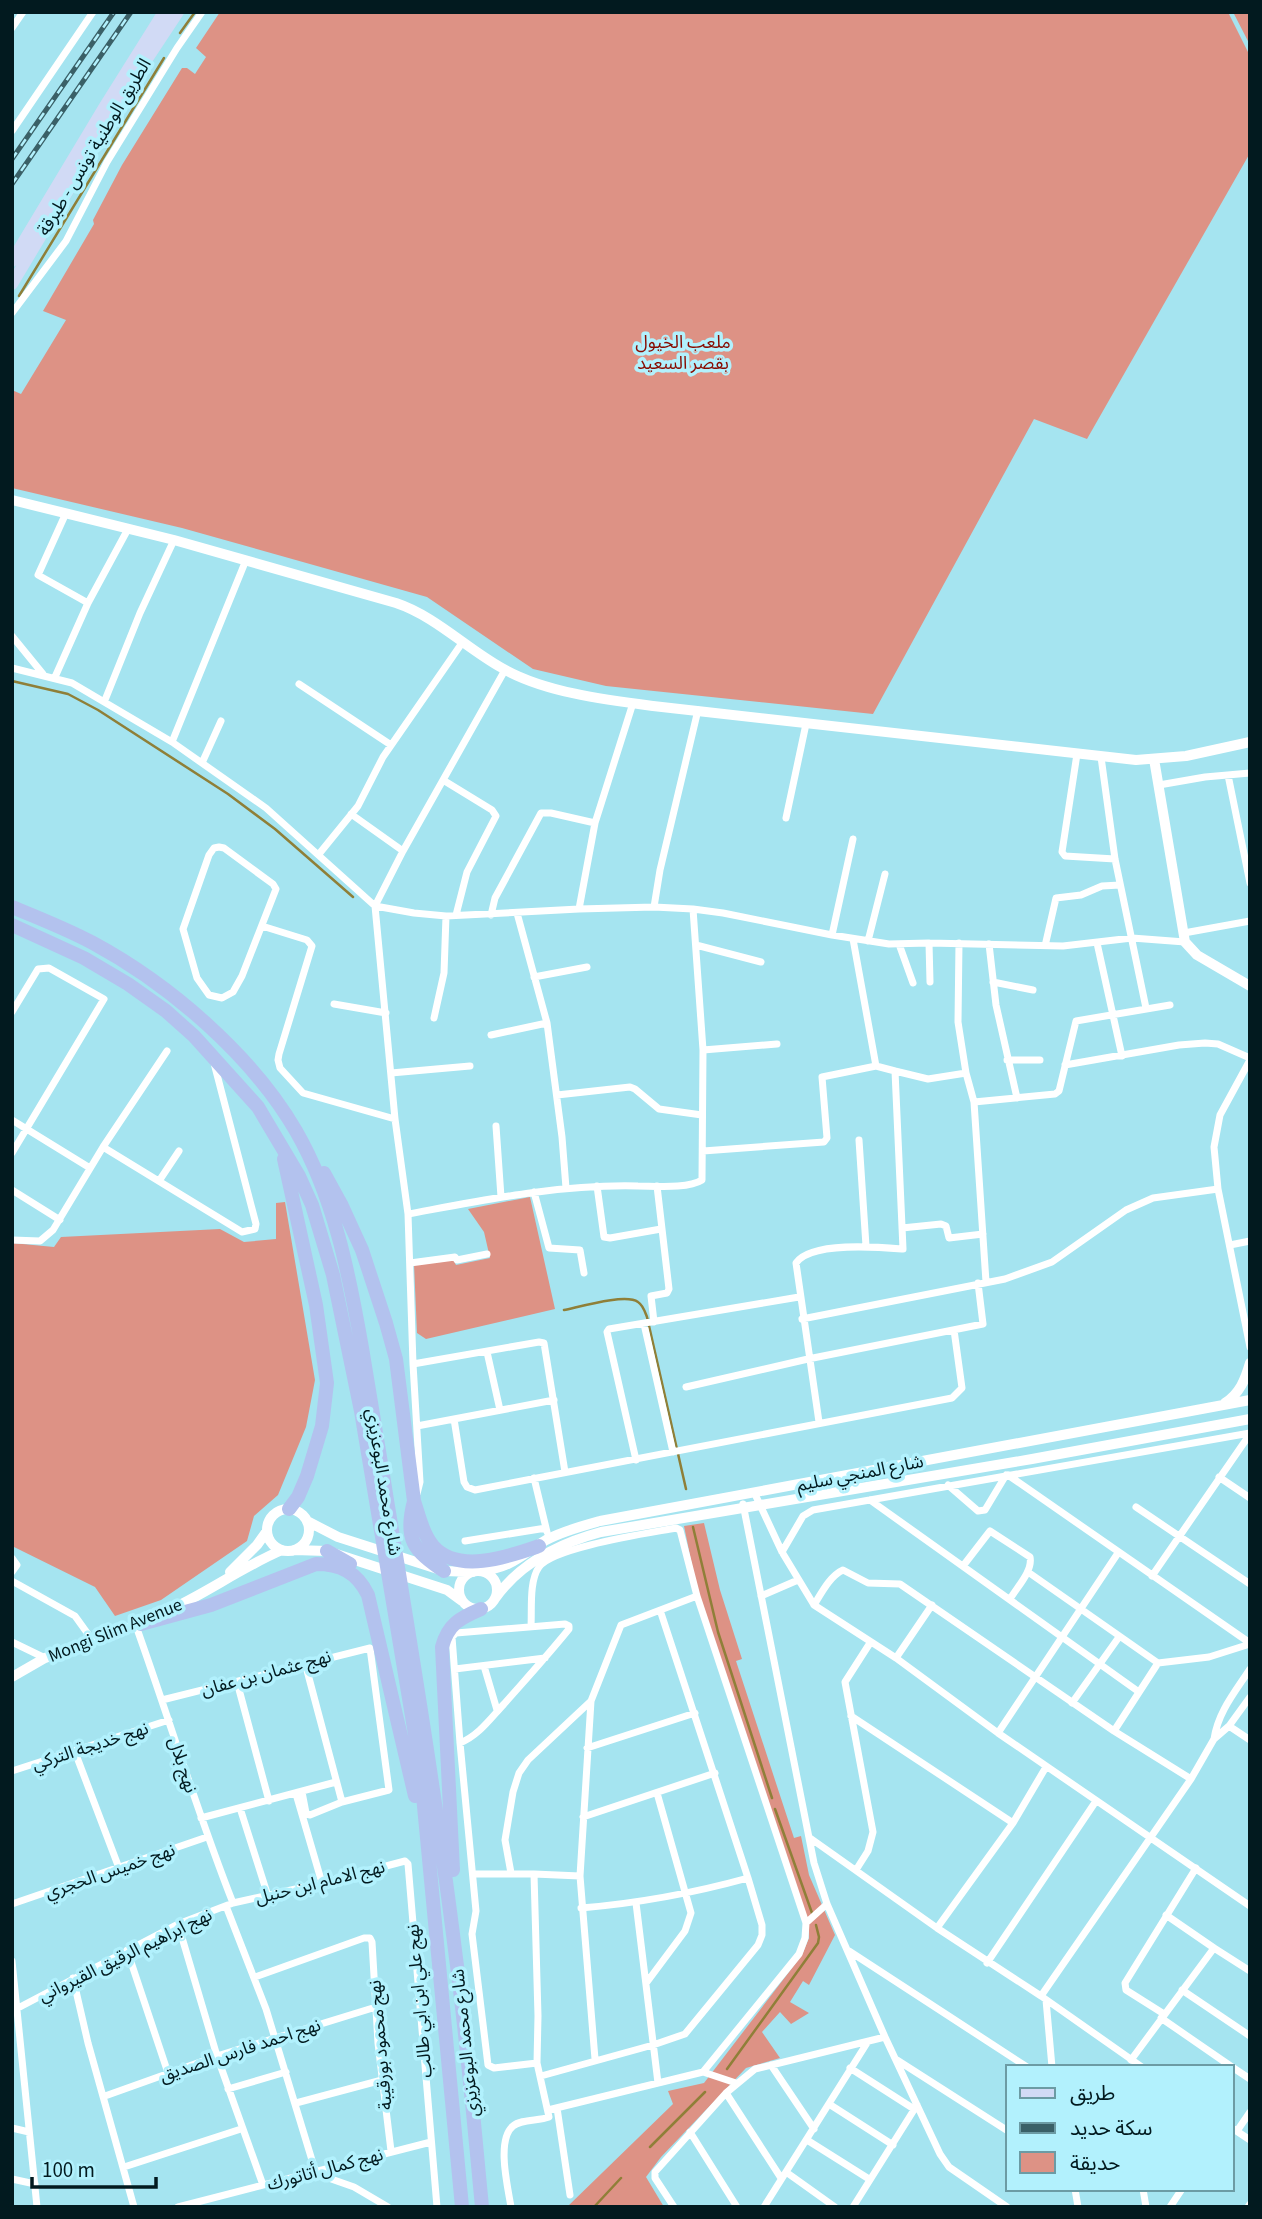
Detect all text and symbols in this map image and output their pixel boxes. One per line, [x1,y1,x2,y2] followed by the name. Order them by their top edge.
[31,54,157,241] street label: الطريق الوطنية تونس - طبرقة
[635,330,731,376] park label: ملعب الخيول بقصر السعيد
[359,1407,407,1558] street label: شارع محمد البوعزيزي
[794,1449,926,1499] street label: شارع المنجي سليم
[44,1592,186,1669] street label: Mongi Slim Avenue
[198,1644,334,1703] street label: نهج عثمان بن عفان
[29,1716,152,1777] street label: نهج خديجة التركي
[162,1734,203,1796] street label: نهج بلال
[42,1837,179,1906] street label: نهج خميس الحجري
[253,1854,388,1912] street label: نهج الامام ابن حنبل
[34,1902,216,2009] street label: نهج ابراهيم الرقيق القيرواني
[400,1923,439,2079] street label: نهج علي ابن ابي طالب
[445,1968,487,2118] street label: شارع محمد البوعزيزي
[362,1979,399,2111] street label: نهج محمود بورقيبة
[156,2013,324,2088] street label: نهج احمد فارس الصديق
[1006,2065,1234,2191] legend
[1070,2078,1115,2108] text: طريق
[1070,2113,1153,2143] text: سكة حديد
[264,2142,386,2197] street label: نهج كمال أتاتورك
[32,2146,156,2190] scale bar
[1070,2148,1120,2178] text: حديقة
[42,2155,95,2185] text: 100 m

